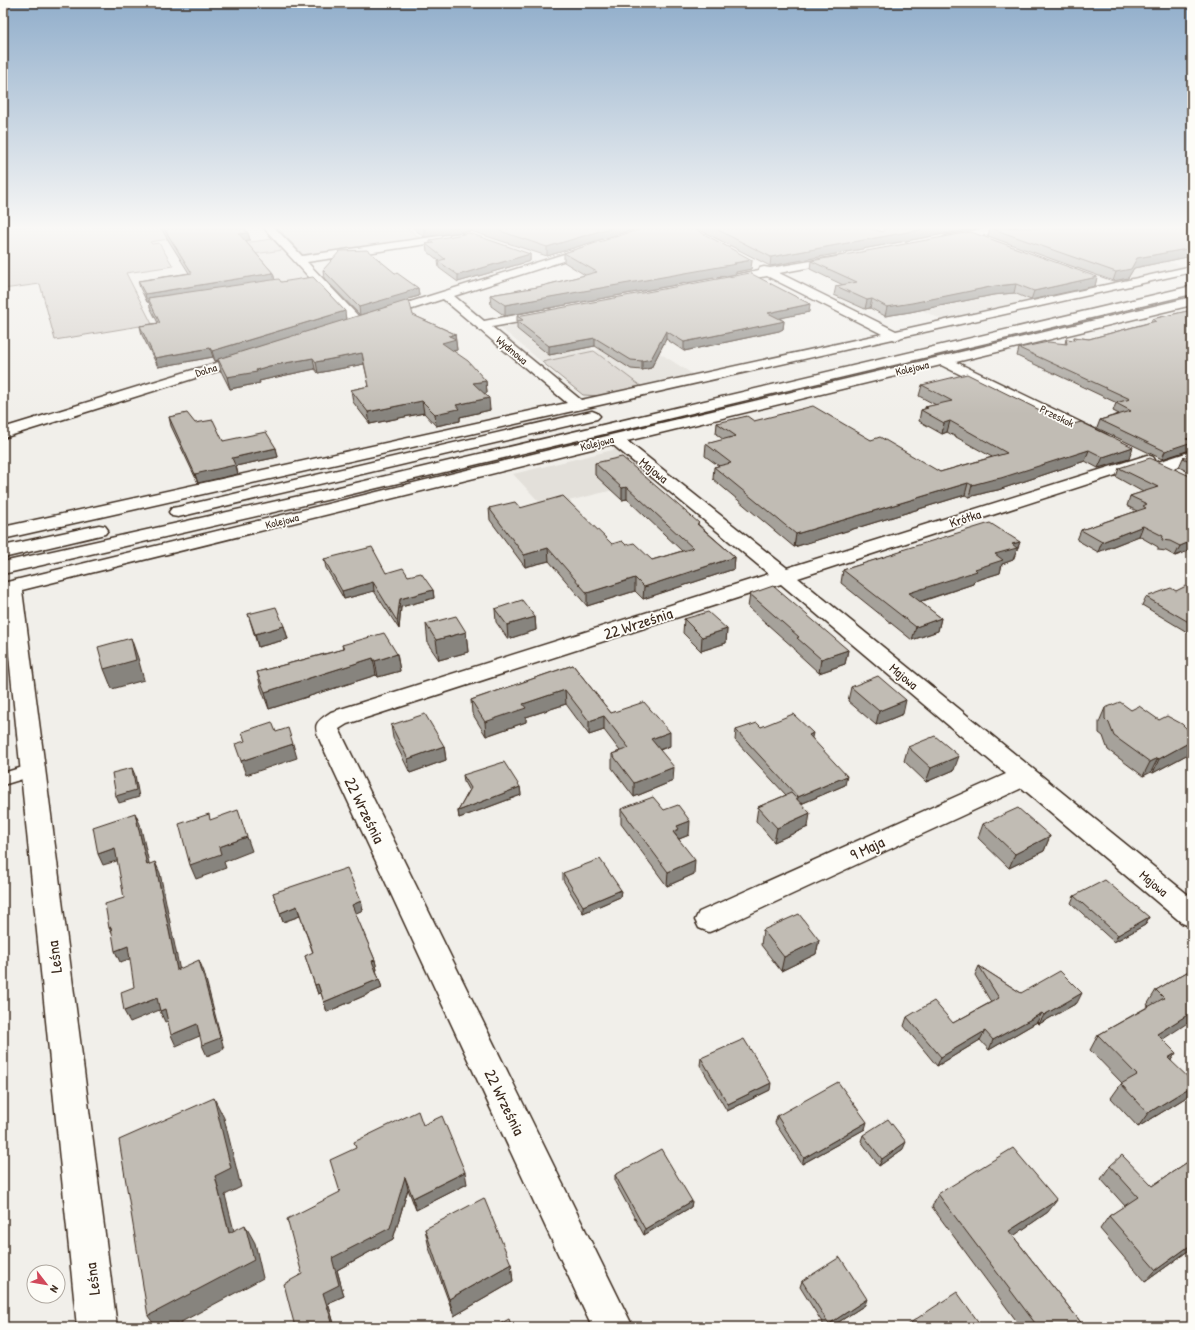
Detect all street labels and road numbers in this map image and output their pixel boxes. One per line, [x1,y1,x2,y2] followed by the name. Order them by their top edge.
[493,333,531,368] street label: Wydmowa
[894,357,931,379] street label: Kolejowa
[193,360,219,380] street label: Dolna
[1038,402,1077,430] street label: Przeskok
[579,432,616,454] street label: Kolejowa
[636,453,672,487] street label: Majowa
[947,504,983,532] street label: Krótka
[264,510,301,532] street label: Kolejowa
[601,602,675,644] street label: 22 Września
[886,659,922,693] street label: Majowa
[340,773,390,847] street label: 22 Września
[846,831,888,865] street label: 9 Maja
[1136,866,1172,900] street label: Majowa
[41,940,67,974] street label: Leśna
[480,1065,530,1139] street label: 22 Września
[79,1262,105,1296] street label: Leśna

